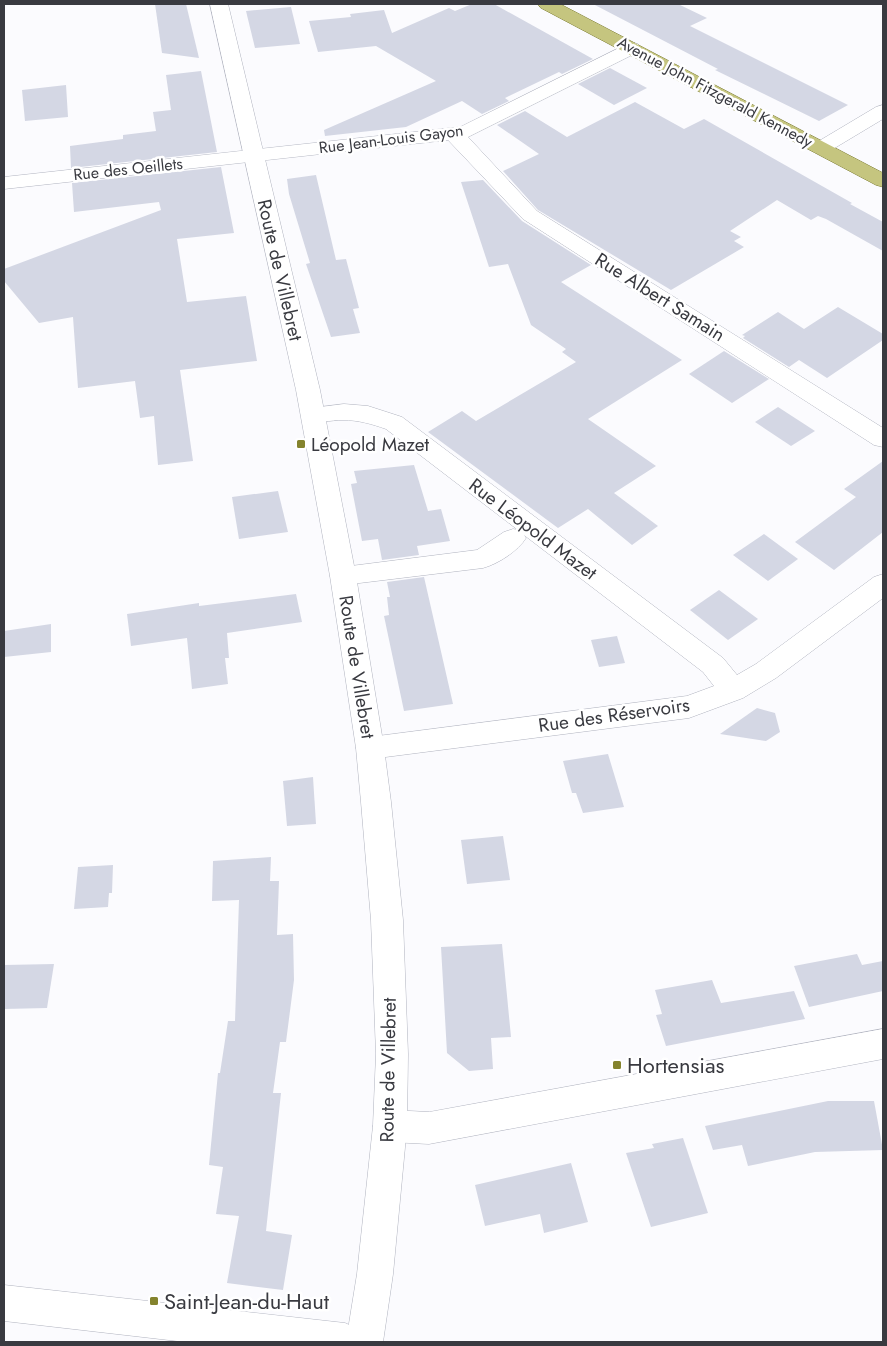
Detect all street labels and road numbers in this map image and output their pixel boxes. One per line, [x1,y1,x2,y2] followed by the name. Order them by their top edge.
[613,31,818,154] street label: Avenue John Fitzgerald Kennedy
[317,119,465,159] street label: Rue Jean-Louis Gayon
[72,152,184,186] street label: Rue des Oeillets
[251,196,310,344] street label: Route de Villebret
[590,246,730,348] street label: Rue Albert Samain
[463,472,603,586] street label: Rue Léopold Mazet
[332,593,382,741] street label: Route de Villebret
[537,691,692,739] street label: Rue des Réservoirs
[373,997,403,1143] street label: Route de Villebret

